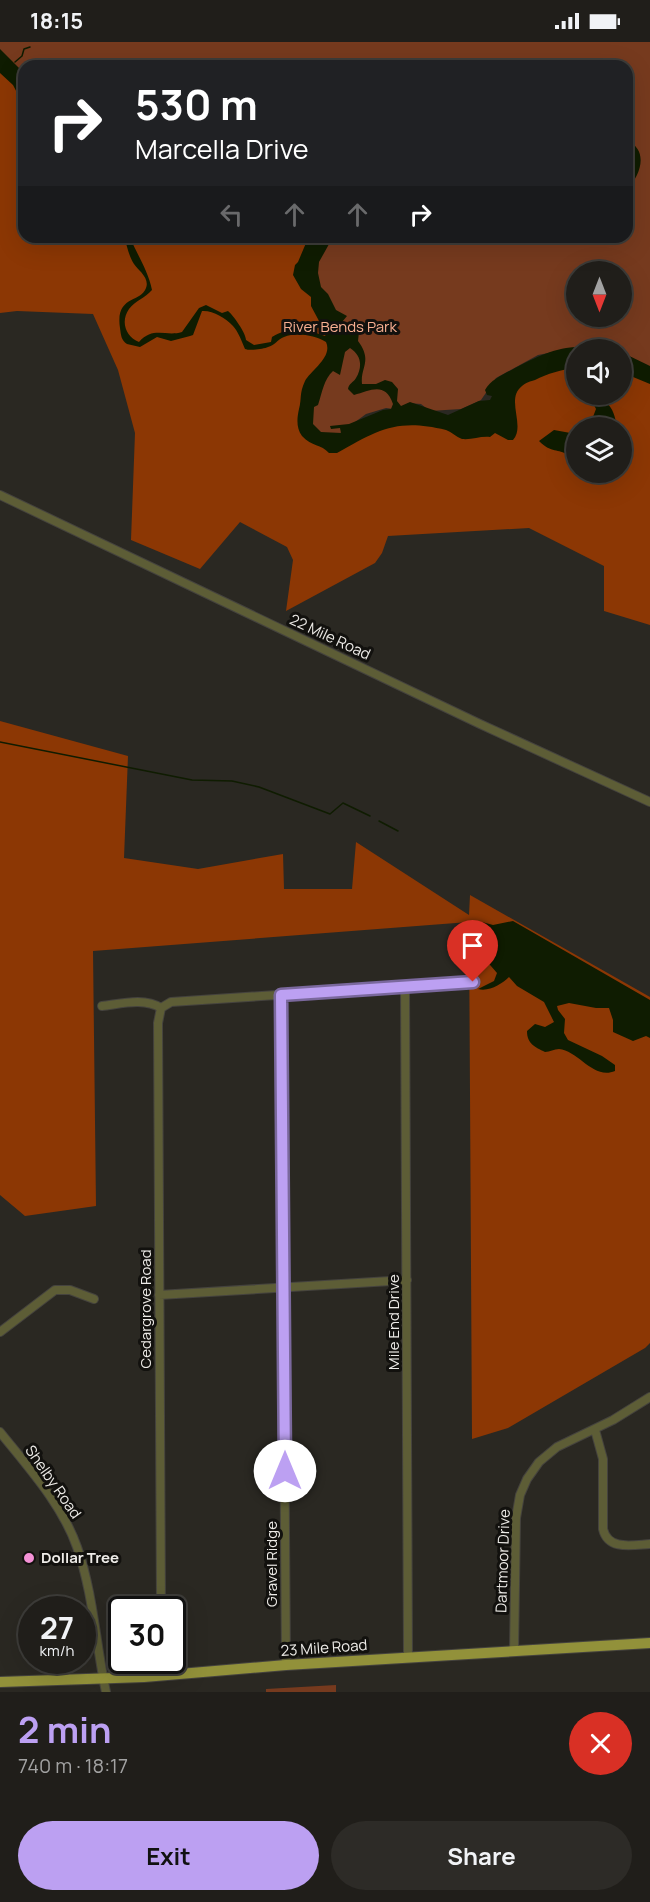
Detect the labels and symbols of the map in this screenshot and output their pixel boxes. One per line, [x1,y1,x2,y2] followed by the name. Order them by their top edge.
[566,261,632,327] north arrow
[283,316,397,337] park label: River Bends Park
[286,609,374,664] street label: 22 Mile Road
[447,920,498,982] pin
[135,1249,156,1369] street label: Cedargrove Road
[383,1274,404,1370] street label: Mile End Drive
[253,1439,317,1503] position arrow
[20,1441,86,1523] street label: Shelby Road
[490,1509,515,1613] street label: Dartmoor Drive
[261,1521,282,1607] street label: Gravel Ridge
[41,1547,119,1568] place label: Dollar Tree
[22,1551,36,1565] marker: Dollar Tree
[108,1596,186,1674] speed limit sign: 30
[280,1634,368,1661] street label: 23 Mile Road

